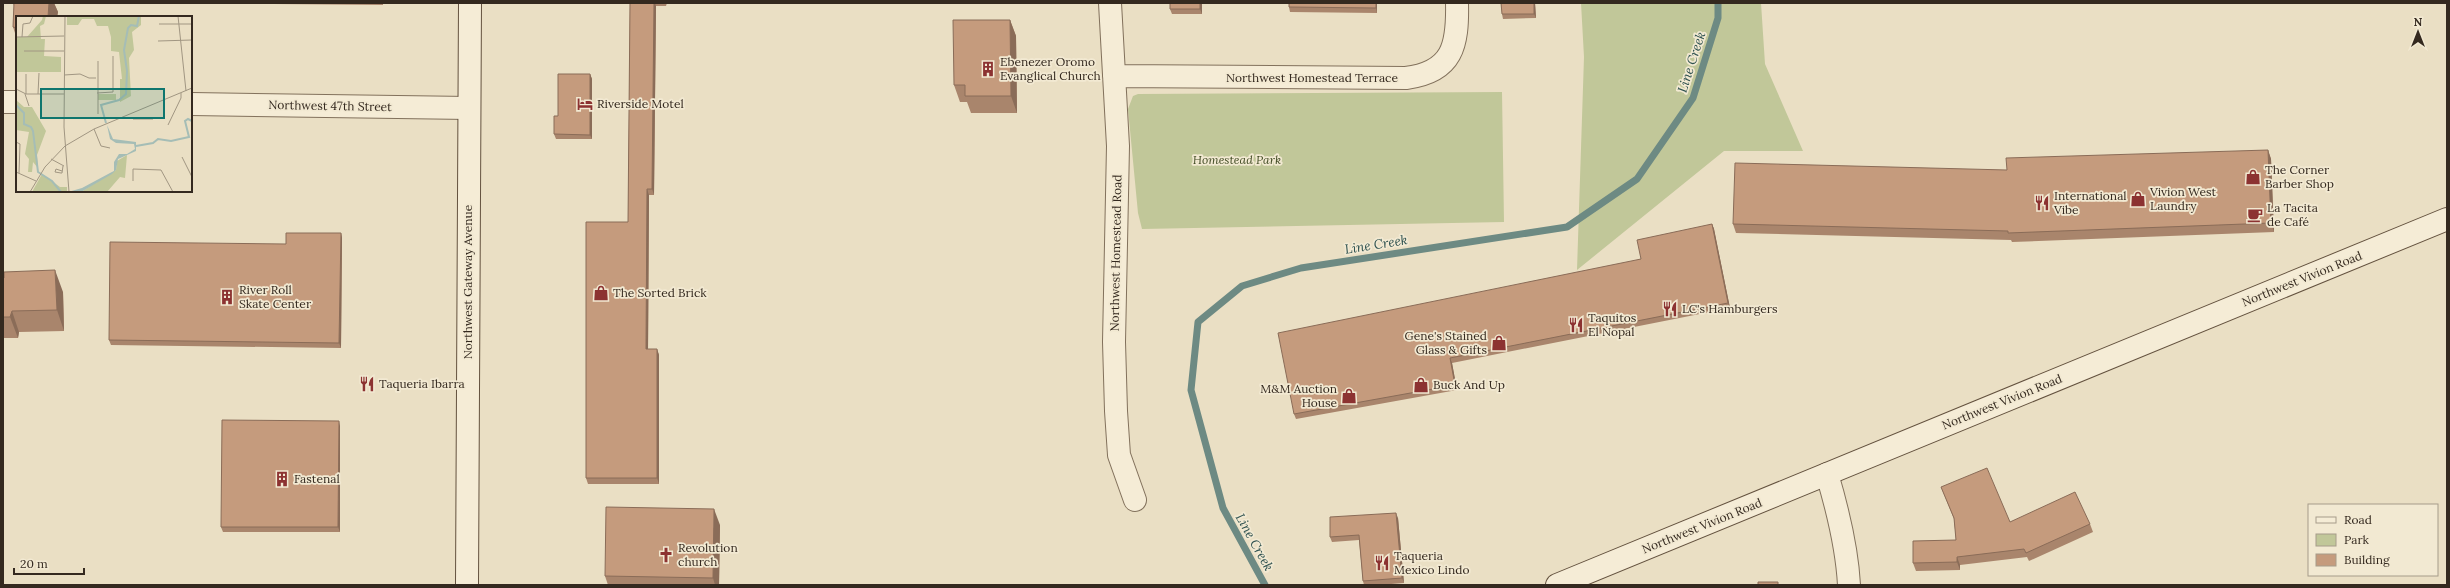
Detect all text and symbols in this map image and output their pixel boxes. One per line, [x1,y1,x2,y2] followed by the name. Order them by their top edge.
[2398,12,2438,52] north arrow
[2414,15,2423,29] text: N
[16,16,192,192] inset map
[1674,29,1709,95] water label: Line Creek
[1000,54,1101,83] place label: Ebenezer Oromo Evanglical Church
[979,60,997,78] building icon: Ebenezer Oromo Evanglical Church
[1226,70,1398,85] street label: Northwest Homestead Terrace
[576,95,594,113] hotel icon: Riverside Motel
[597,96,684,111] place label: Riverside Motel
[268,97,392,114] street label: Northwest 47th Street
[1193,152,1281,167] park label: Homestead Park
[2265,162,2334,191] place label: The Corner Barber Shop
[2244,168,2262,186] shop icon: The Corner Barber Shop
[1107,174,1124,332] street label: Northwest Homestead Road
[2149,184,2216,213] place label: Vivion West Laundry
[2053,188,2127,217] place label: International Vibe
[2129,190,2147,208] shop icon: Vivion West Laundry
[2033,194,2051,212] restaurant icon: International Vibe
[2267,200,2318,229] place label: La Tacita de Café
[460,204,475,359] street label: Northwest Gateway Avenue
[2246,206,2264,224] cafe icon: La Tacita de Café
[1344,231,1409,258] water label: Line Creek
[2240,248,2364,310] street label: Northwest Vivion Road
[239,282,312,311] place label: River Roll Skate Center
[592,284,610,302] shop icon: The Sorted Brick
[613,285,707,300] place label: The Sorted Brick
[218,288,236,306] building icon: River Roll Skate Center
[1661,300,1679,318] restaurant icon: LC's Hamburgers
[1682,301,1778,316] place label: LC's Hamburgers
[1588,310,1637,339] place label: Taquitos El Nopal
[1567,316,1585,334] restaurant icon: Taquitos El Nopal
[1405,328,1487,357] place label: Gene's Stained Glass & Gifts
[1490,334,1508,352] shop icon: Gene's Stained Glass & Gifts
[1940,371,2064,433] street label: Northwest Vivion Road
[358,375,376,393] restaurant icon: Taqueria Ibarra
[379,376,465,391] place label: Taqueria Ibarra
[1412,376,1430,394] shop icon: Buck And Up
[1433,377,1505,392] place label: Buck And Up
[1260,381,1337,410] place label: M&M Auction House
[1340,387,1358,405] shop icon: M&M Auction House
[273,470,291,488] building icon: Fastenal
[294,471,340,486] place label: Fastenal
[1640,495,1764,557] street label: Northwest Vivion Road
[2308,504,2438,576] legend
[1232,511,1277,574] water label: Line Creek
[2344,512,2372,527] text: Road
[2344,532,2370,547] text: Park
[678,540,738,569] place label: Revolution church
[657,546,675,564] church icon: Revolution church
[1394,548,1469,577] place label: Taqueria Mexico Lindo
[14,550,84,576] scale bar
[2344,552,2390,567] text: Building
[1373,554,1391,572] restaurant icon: Taqueria Mexico Lindo
[20,556,48,571] text: 20 m

